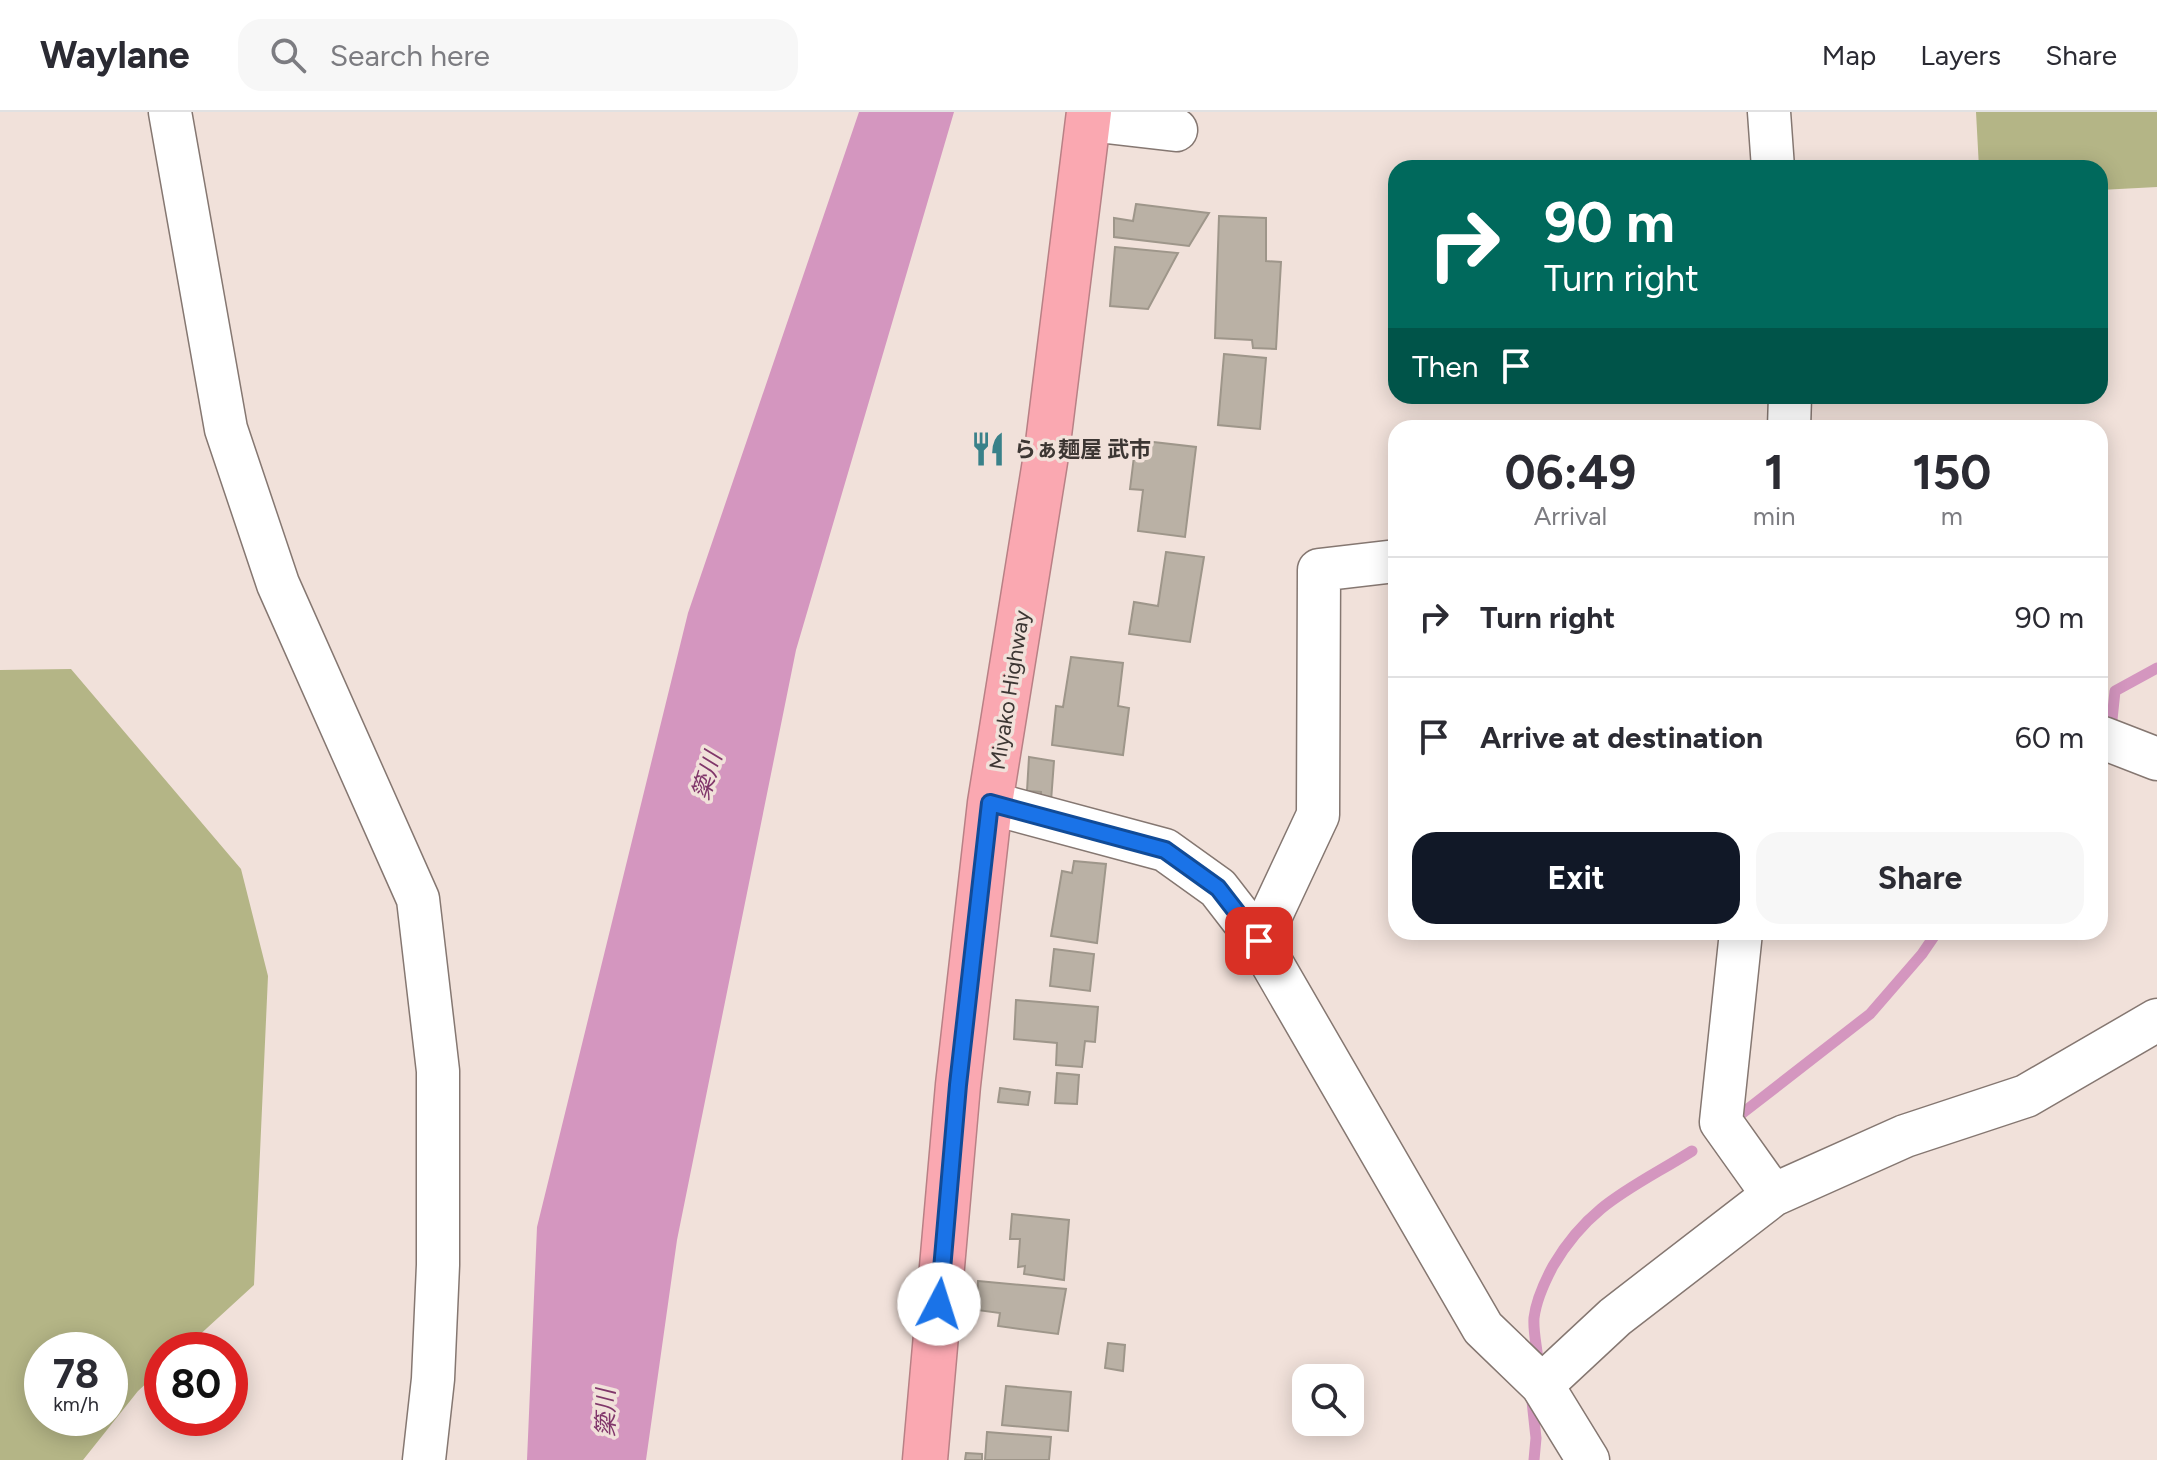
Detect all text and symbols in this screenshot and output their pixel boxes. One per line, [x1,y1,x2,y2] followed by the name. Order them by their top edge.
[238,19,798,91] search box
[40,32,190,78] text: Waylane
[266,33,310,77] icon: search
[330,37,490,74] text: Search here
[1822,38,1876,72] text: Map
[1920,38,2001,72] text: Layers
[2045,38,2117,72] text: Share
[1544,189,1675,256] text: 90 m
[1412,192,1516,296] icon: right
[1544,257,1699,300] text: Turn right
[1494,344,1538,388] icon: arrive
[1412,348,1478,385] text: Then
[969,430,1007,468] restaurant icon: らぁ麺屋 武市
[1014,436,1151,463] place label: らぁ麺屋 武市
[1505,443,1636,501] text: 06:49
[1764,443,1784,501] text: 1
[1912,443,1991,501] text: 150
[1534,500,1607,532] text: Arrival
[1753,500,1796,532] text: min
[1941,500,1963,532] text: m
[1412,595,1456,639] icon: right
[1480,599,1615,636] text: Turn right
[2015,599,2084,636] text: 90 m
[984,608,1035,772] street label: Miyako Highway
[1412,715,1456,759] icon: arrive
[1480,719,1763,756] text: Arrive at destination
[2015,719,2084,756] text: 60 m
[686,746,728,803] water label: 簗川
[1412,832,1740,924] button: Exit
[1756,832,2084,924] button: Share
[1225,907,1293,975] pin
[1237,919,1281,963] icon: arrive
[897,1262,981,1346] position arrow
[144,1332,248,1436] speed limit sign: 80
[53,1350,99,1398] text: 78
[1292,1364,1364,1436] map controls
[1292,1364,1364,1436] button: search
[591,1386,620,1437] water label: 簗川
[53,1392,99,1416] text: km/h

